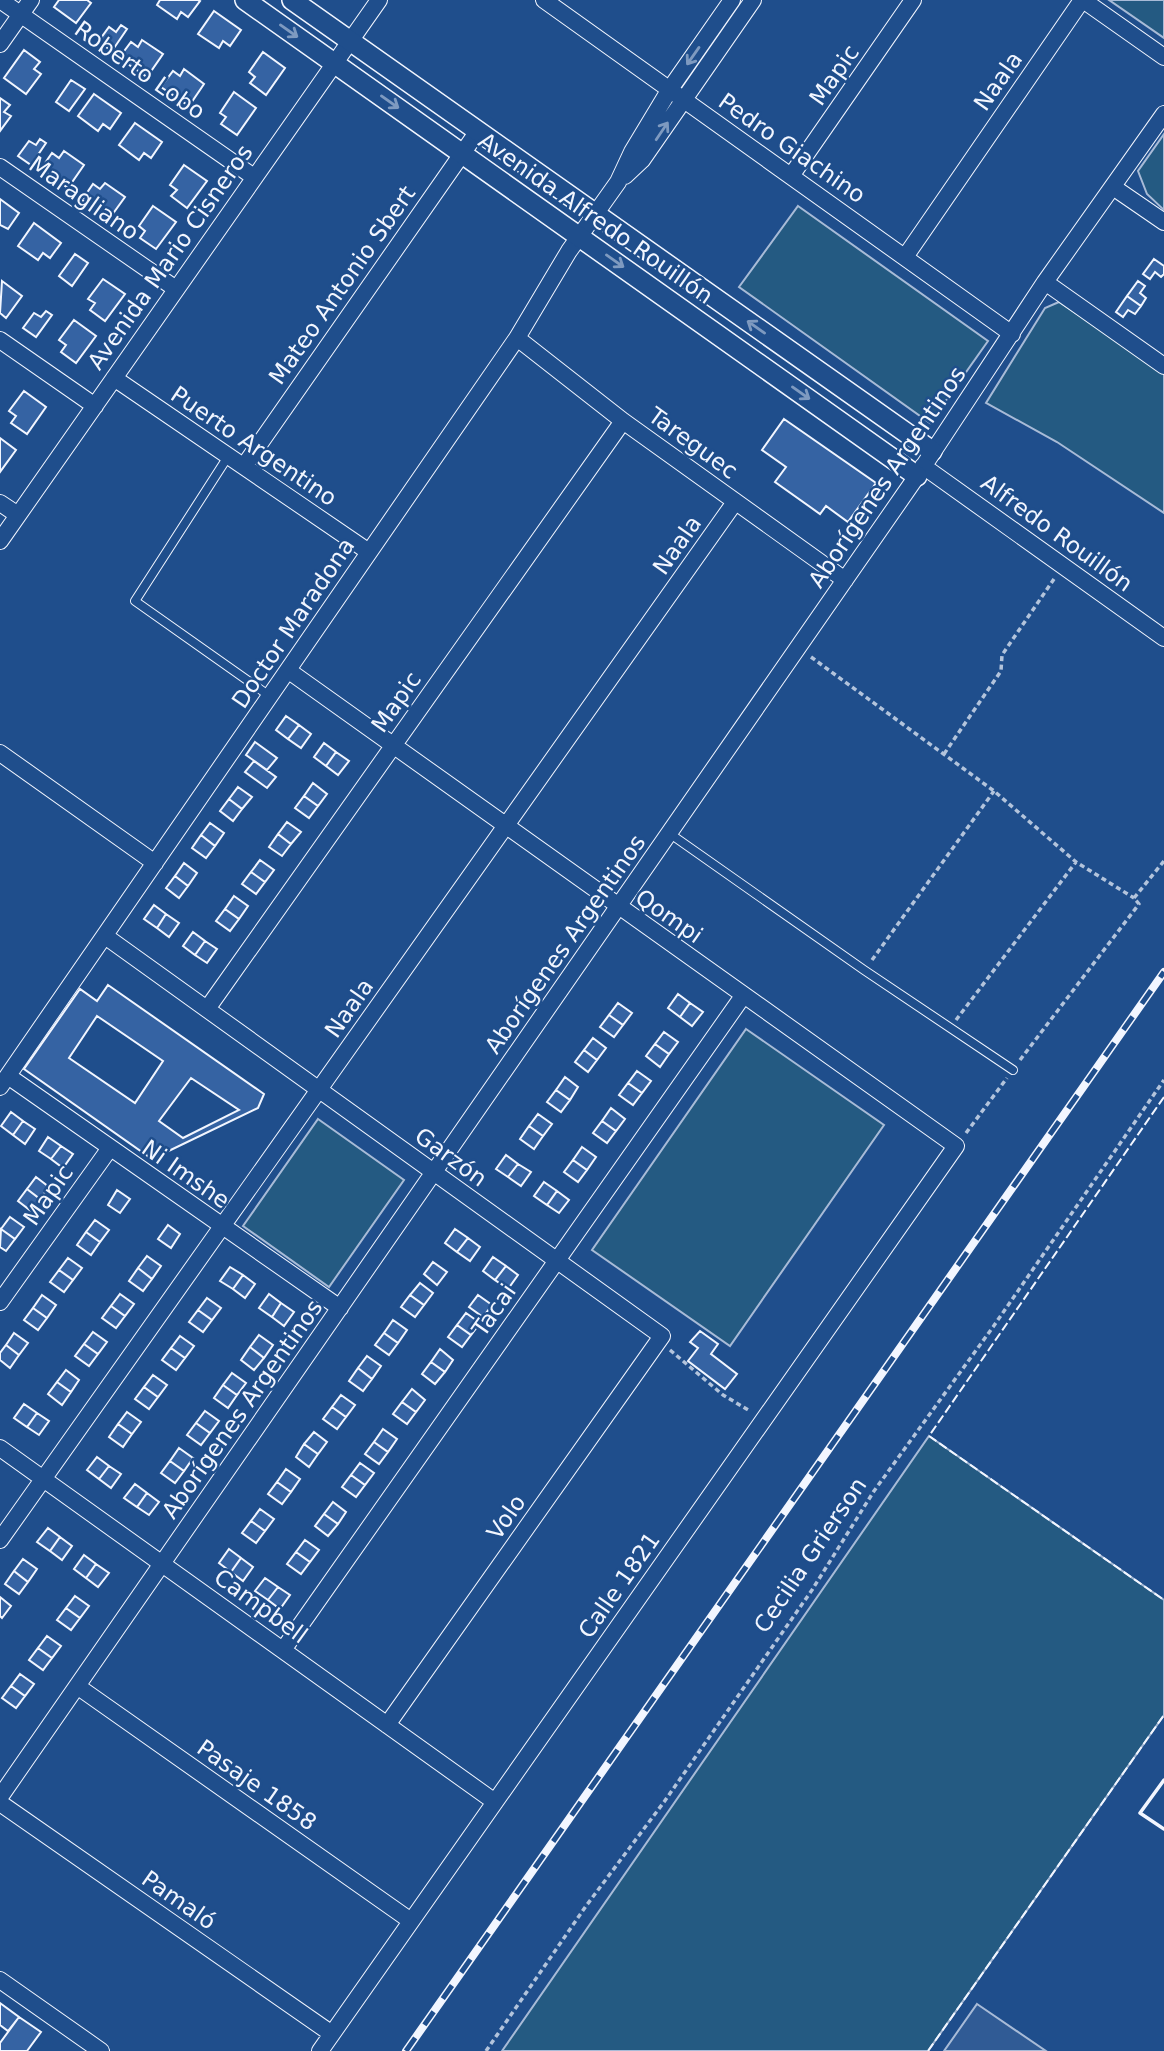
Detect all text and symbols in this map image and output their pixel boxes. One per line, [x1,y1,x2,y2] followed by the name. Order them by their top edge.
[70,16,210,124] street label: Roberto Lobo
[279,24,298,38] one-way arrow
[804,40,864,110] street label: Mapic
[686,46,700,65] one-way arrow
[968,47,1028,115] street label: Naala
[714,88,870,208] street label: Pedro Giachino
[380,95,399,109] one-way arrow
[655,121,669,141] one-way arrow
[474,127,718,309] street label: Avenida Alfredo Rouillón
[82,140,258,374] street label: Avenida Mario Cisneros
[24,151,144,245] street label: Maragliano
[264,181,420,389] street label: Mateo Antonio Sbert
[605,254,624,269] one-way arrow
[747,320,766,334] one-way arrow
[803,361,971,593] street label: Aborígenes Argentinos
[166,381,342,511] street label: Puerto Argentino
[791,386,810,400] one-way arrow
[643,402,742,484] street label: Tareguec
[976,469,1138,597] street label: Alfredo Rouillón
[647,511,707,579] street label: Naala
[227,533,359,713] street label: Doctor Maradona
[366,667,426,737] street label: Mapic
[479,830,651,1058] street label: Aborígenes Argentinos
[631,884,707,948] street label: Qompi
[319,974,379,1042] street label: Naala
[410,1122,492,1192] street label: Garzón
[137,1134,235,1214] street label: Ni Imshe
[18,1160,78,1230] street label: Mapic
[466,1279,521,1342] street label: Tacai
[156,1295,328,1523] street label: Aborígenes Argentinos
[749,1473,871,1637] street label: Cecilia Grierson
[481,1490,531,1544] street label: Volo
[573,1527,665,1643] street label: Calle 1821
[209,1564,313,1648] street label: Campbell
[192,1734,322,1836] street label: Pasaje 1858
[137,1865,221,1935] street label: Pamaló

